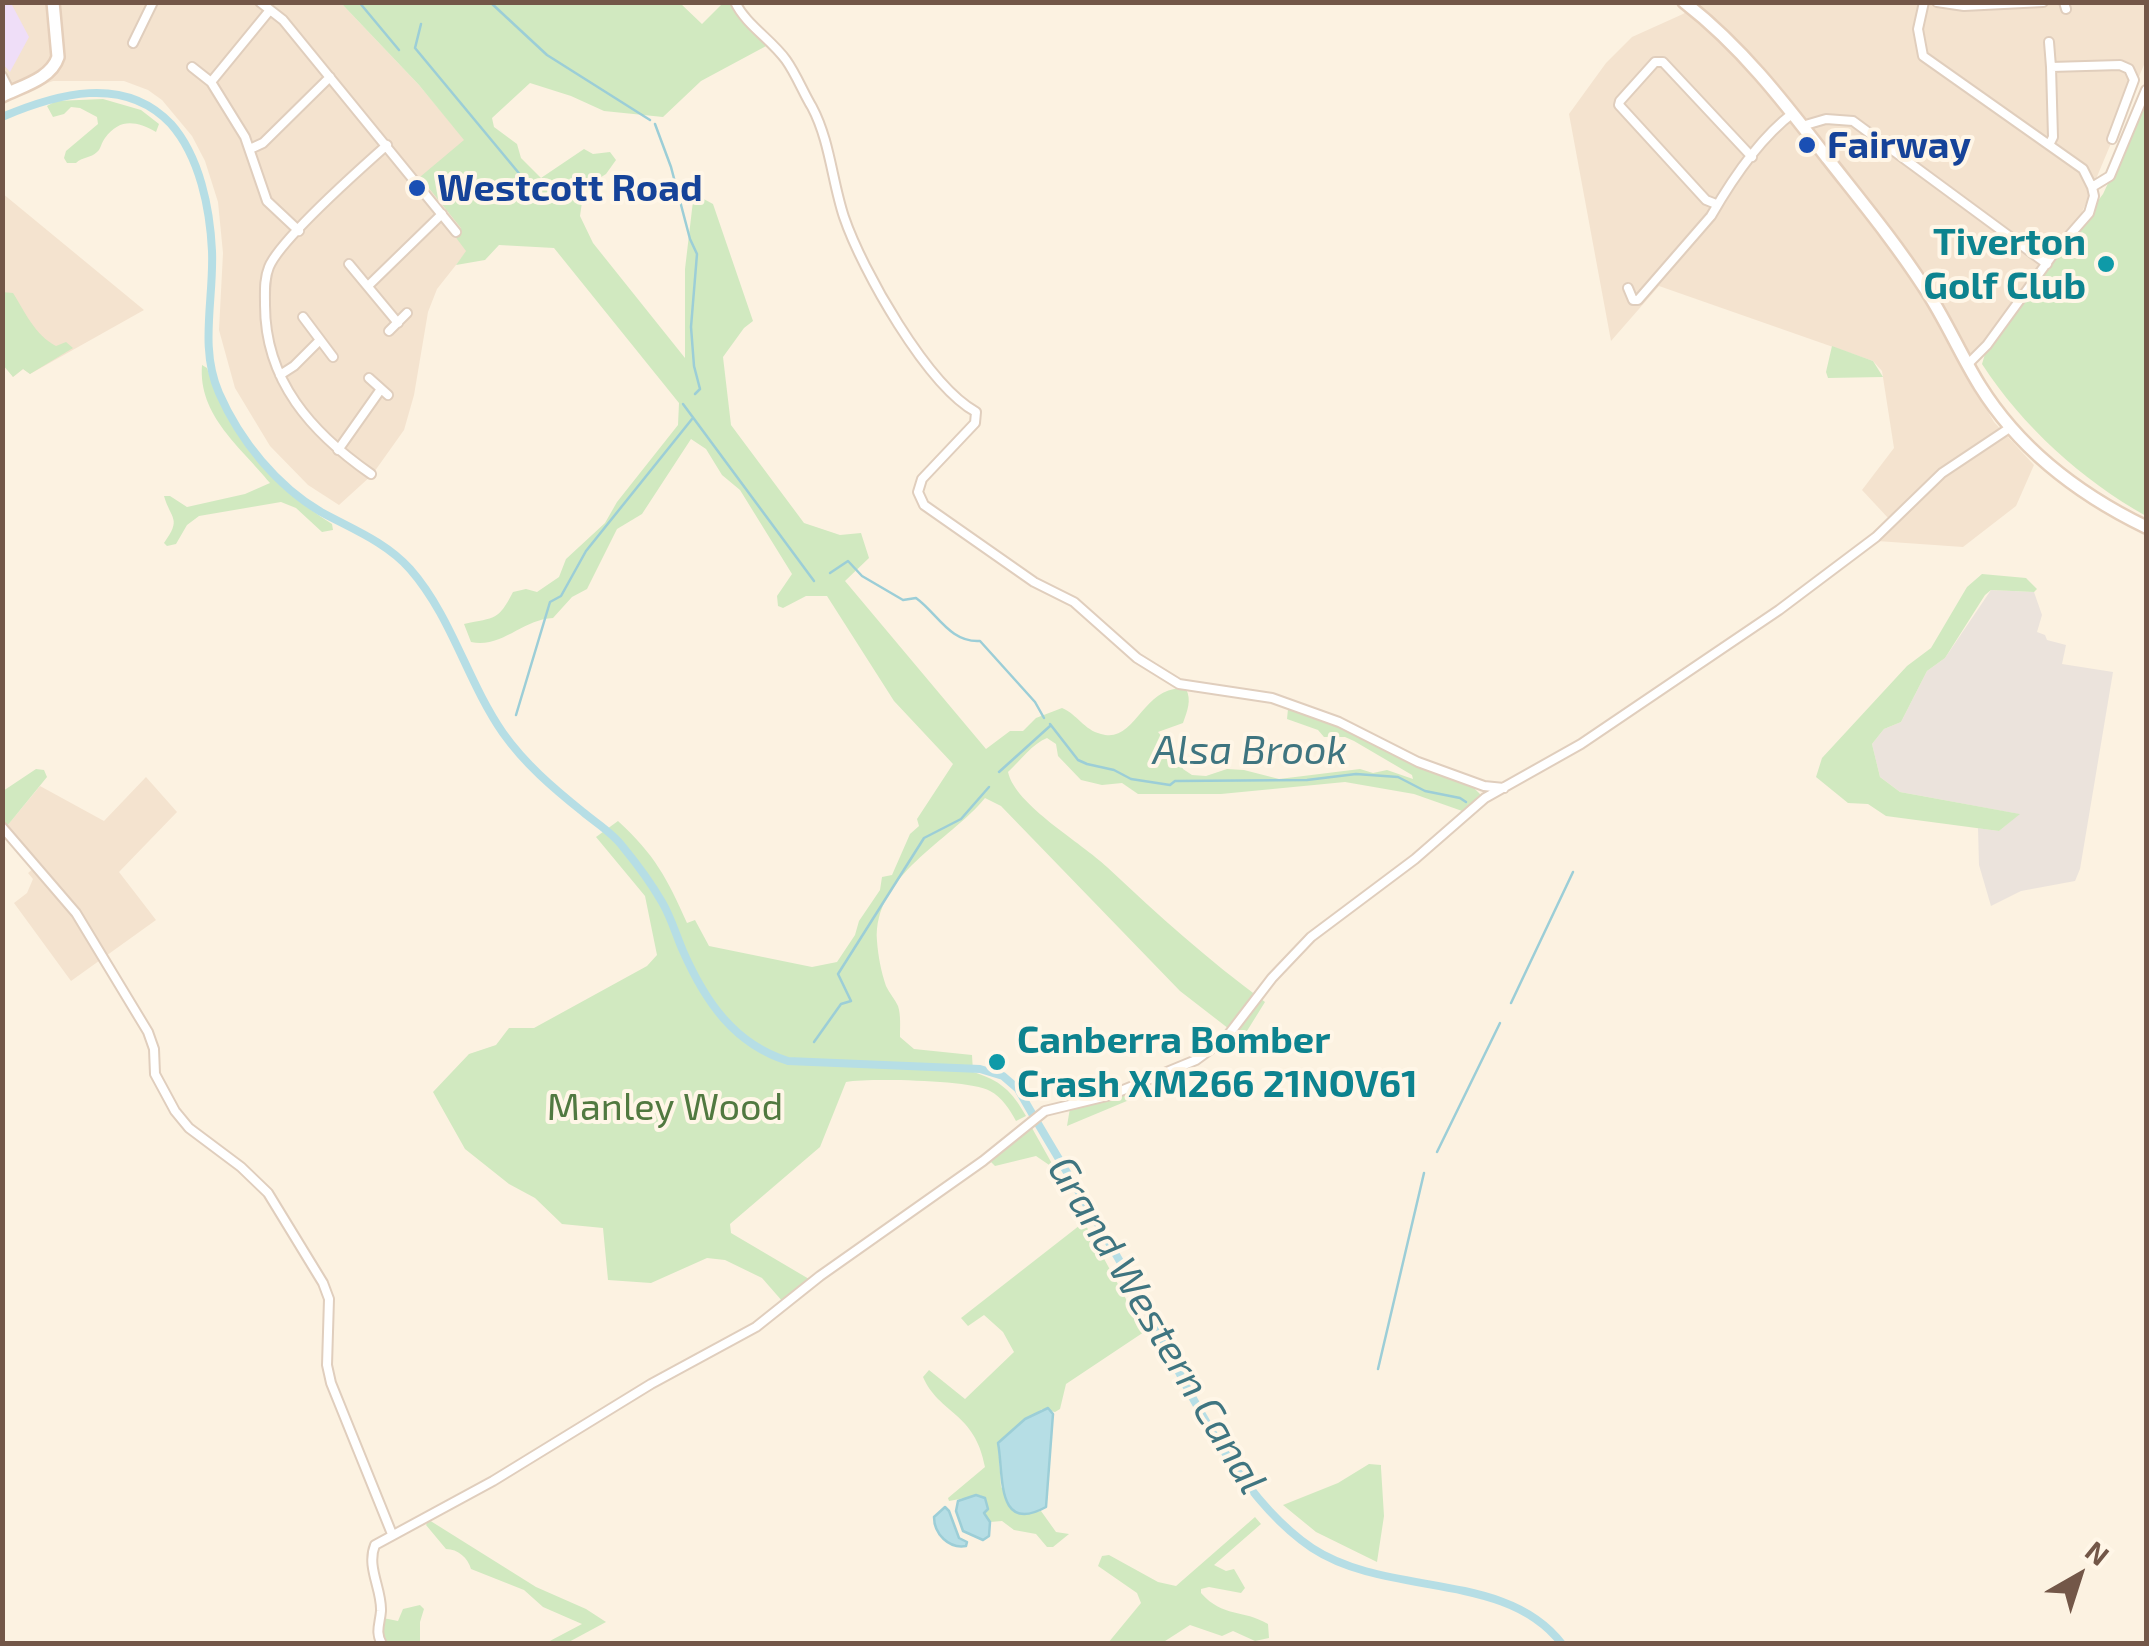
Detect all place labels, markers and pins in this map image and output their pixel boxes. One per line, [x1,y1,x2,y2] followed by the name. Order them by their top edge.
[1827,122,1971,168] place label: Fairway
[1796,134,1818,156] marker: Fairway
[437,165,703,211] place label: Westcott Road
[406,177,428,199] marker: Westcott Road
[1923,219,2086,308] place label: Tiverton Golf Club
[2095,253,2117,275] marker: Tiverton Golf Club
[1017,1017,1418,1106] place label: Canberra Bomber Crash XM266 21NOV61
[986,1051,1008,1073] marker: Canberra Bomber Crash XM266 21NOV61

